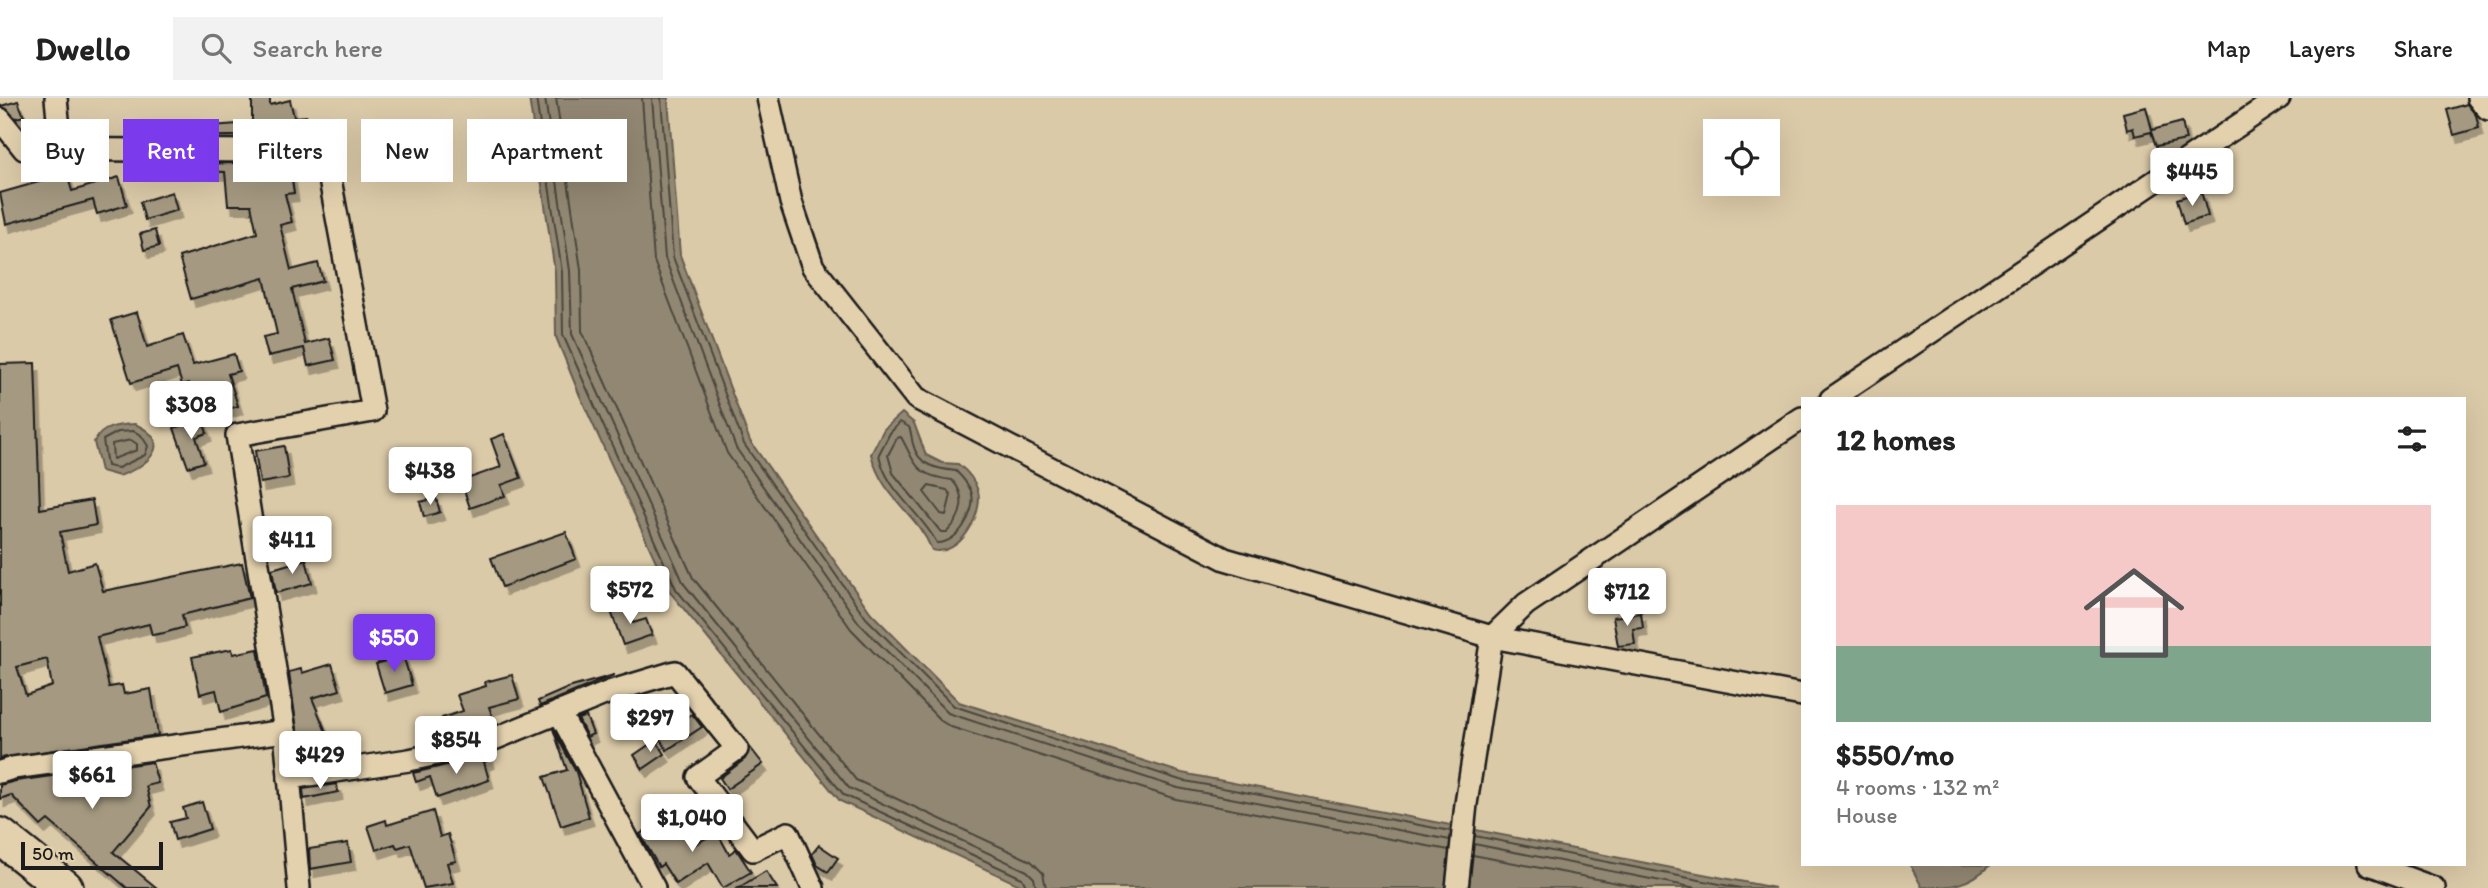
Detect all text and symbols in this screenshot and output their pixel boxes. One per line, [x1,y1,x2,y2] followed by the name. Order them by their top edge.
[173,17,663,80] search box
[35,29,131,68] text: Dwello
[197,29,235,67] icon: search
[253,32,383,64] text: Search here
[2207,34,2251,63] text: Map
[2289,34,2356,63] text: Layers
[2394,34,2453,63] text: Share
[21,119,109,182] chip: Buy
[123,119,219,182] chip: Rent
[233,119,347,182] chip: Filters
[361,119,453,182] chip: New
[467,119,627,182] chip: Apartment
[1703,119,1780,196] map controls
[1703,119,1780,196] button: locate
[2151,148,2233,208] pin: $445
[2166,157,2218,185] text: $445
[150,382,232,441] pin: $308
[166,390,216,418] text: $308
[2393,420,2431,458] icon: filters
[1836,421,1956,458] text: 12 homes
[389,448,471,507] pin: $438
[405,456,455,484] text: $438
[251,517,333,576] pin: $411
[269,525,315,553] text: $411
[2071,550,2197,676] icon: home
[589,566,671,626] pin: $572
[1586,568,1668,628] pin: $712
[606,575,654,603] text: $572
[1604,577,1650,605] text: $712
[353,614,435,674] pin: $550
[369,623,419,651] text: $550
[609,694,691,754] pin: $297
[626,703,674,731] text: $297
[415,716,497,776] pin: $854
[431,725,481,753] text: $854
[279,732,361,791] pin: $429
[1836,736,1954,773] text: $550/mo
[295,740,345,768] text: $429
[51,752,133,811] pin: $661
[69,760,115,788] text: $661
[1836,773,1999,801] text: 4 rooms · 132 m²
[635,794,749,854] pin: $1,040
[1836,801,1898,829] text: House
[657,803,727,831] text: $1,040
[21,839,163,871] scale bar
[32,842,74,865] text: 50 m

